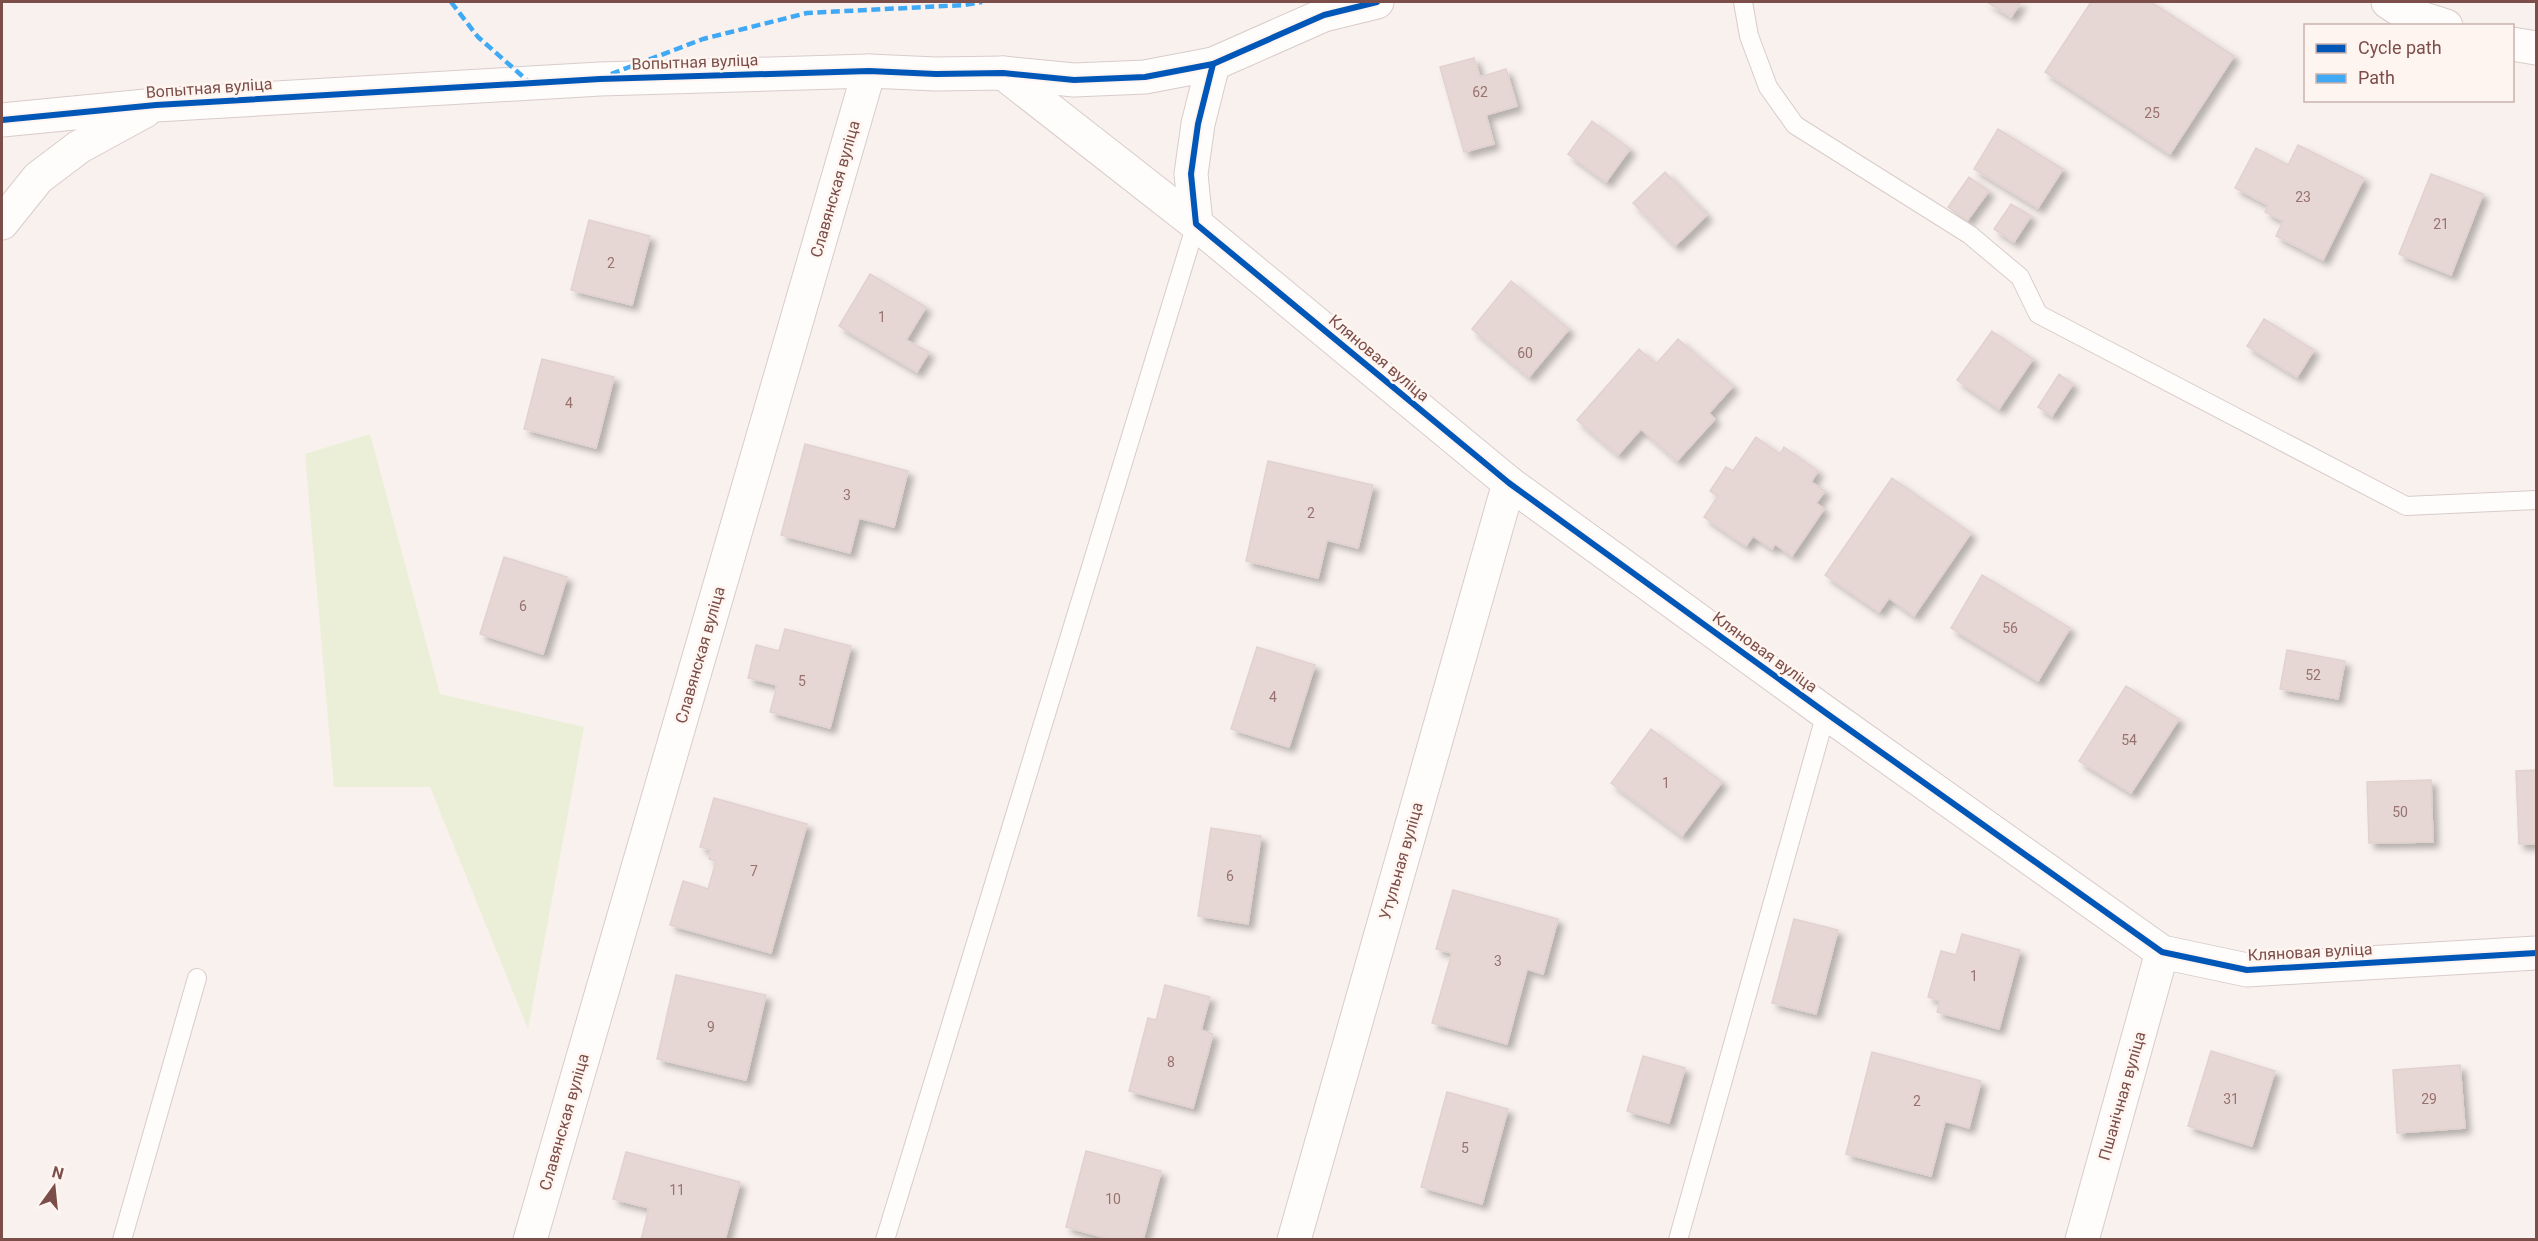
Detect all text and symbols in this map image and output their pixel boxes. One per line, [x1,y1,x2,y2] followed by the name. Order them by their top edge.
[2304,24,2514,102] legend
[2358,37,2442,58] text: Cycle path
[631,50,759,74] street label: Вопытная вуліца
[2358,67,2395,88] text: Path
[145,74,273,102] street label: Вопытная вуліца
[1472,84,1488,100] house number: 62
[2144,105,2160,121] house number: 25
[806,118,864,260] street label: Славянская вуліца
[2295,189,2311,205] house number: 23
[2433,216,2449,232] house number: 21
[607,255,615,271] house number: 2
[878,309,886,325] house number: 1
[1325,311,1433,405] street label: Кляновая вуліца
[1517,345,1533,361] house number: 60
[565,395,573,411] house number: 4
[843,487,851,503] house number: 3
[1307,505,1315,521] house number: 2
[671,584,729,726] street label: Славянская вуліца
[519,598,527,614] house number: 6
[1709,608,1821,696] street label: Кляновая вуліца
[2002,620,2018,636] house number: 56
[2305,667,2321,683] house number: 52
[798,673,806,689] house number: 5
[1269,689,1277,705] house number: 4
[2121,732,2137,748] house number: 54
[1662,775,1670,791] house number: 1
[1375,800,1427,922] street label: Утульная вуліца
[2392,804,2408,820] house number: 50
[750,863,758,879] house number: 7
[1226,868,1234,884] house number: 6
[2247,939,2373,965] street label: Кляновая вуліца
[1494,953,1502,969] house number: 3
[1970,968,1978,984] house number: 1
[707,1019,715,1035] house number: 9
[2095,1029,2149,1163] street label: Пшанічная вуліца
[535,1051,593,1193] street label: Славянская вуліца
[1167,1054,1175,1070] house number: 8
[2223,1091,2239,1107] house number: 31
[2421,1091,2437,1107] house number: 29
[1913,1093,1921,1109] house number: 2
[1461,1140,1469,1156] house number: 5
[24,1157,84,1217] north arrow
[50,1162,66,1184] text: N
[669,1182,685,1198] house number: 11
[1105,1191,1121,1207] house number: 10

